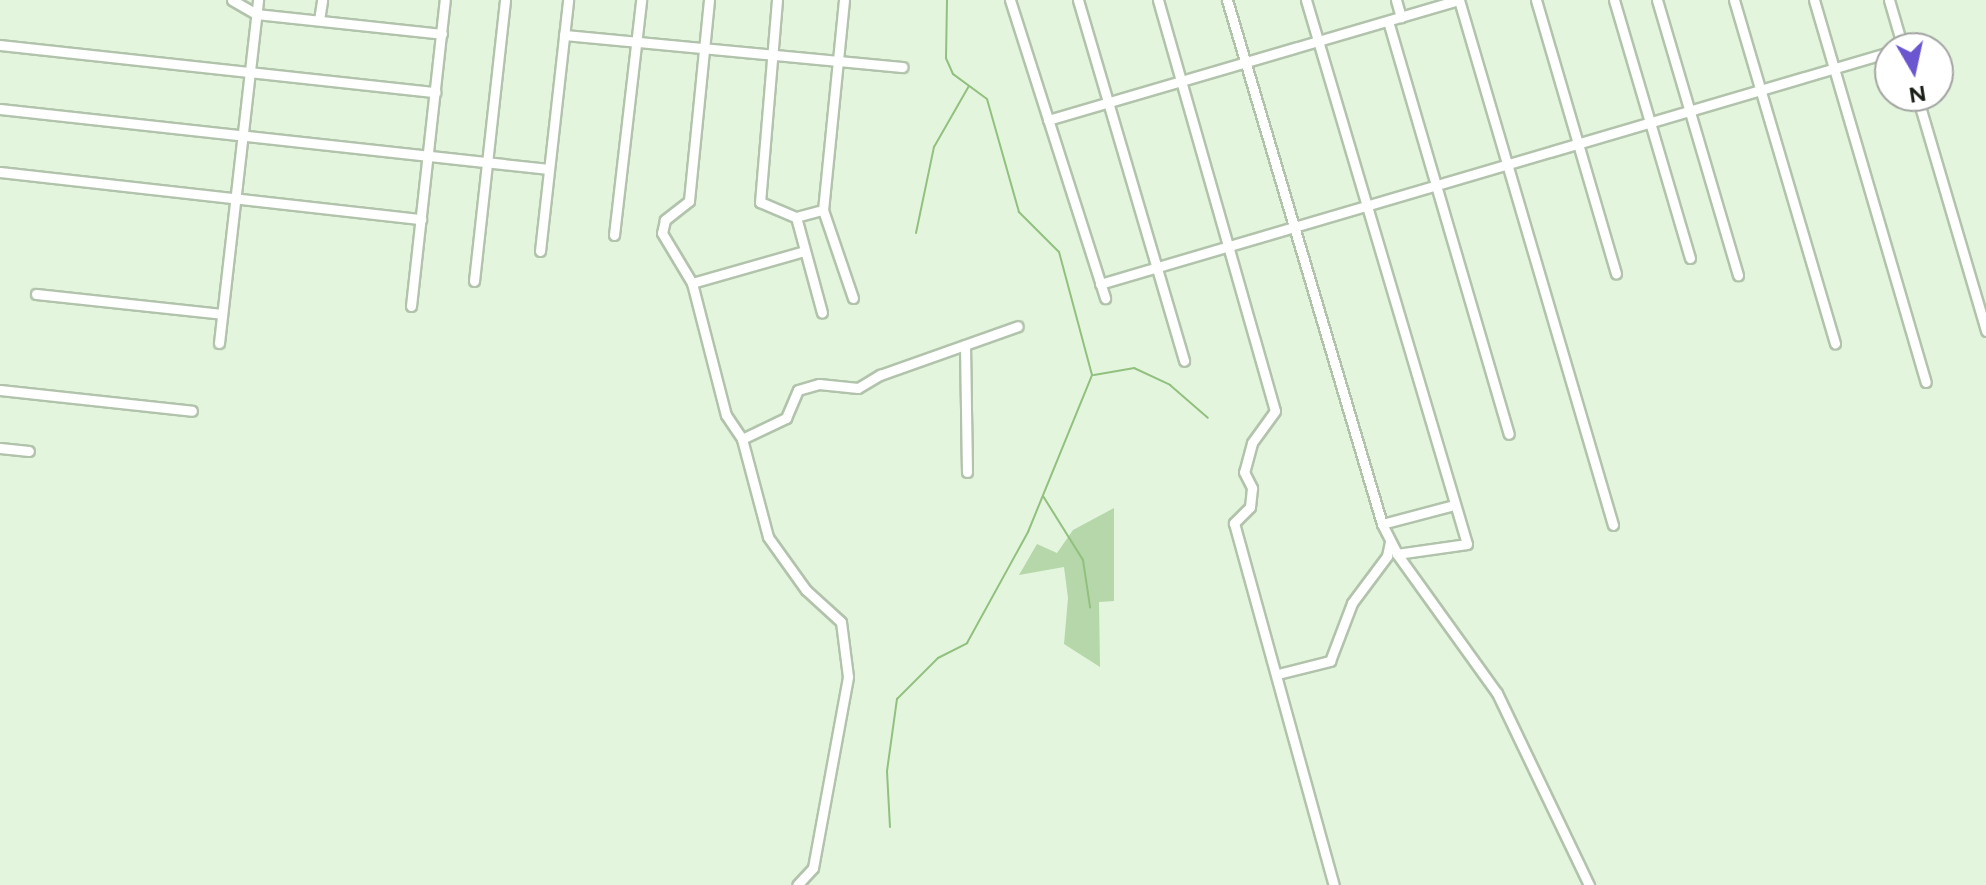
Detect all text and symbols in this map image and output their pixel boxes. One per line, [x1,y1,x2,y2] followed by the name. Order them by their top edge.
[1874,32,1954,112] north arrow
[1907,80,1928,109] text: N

